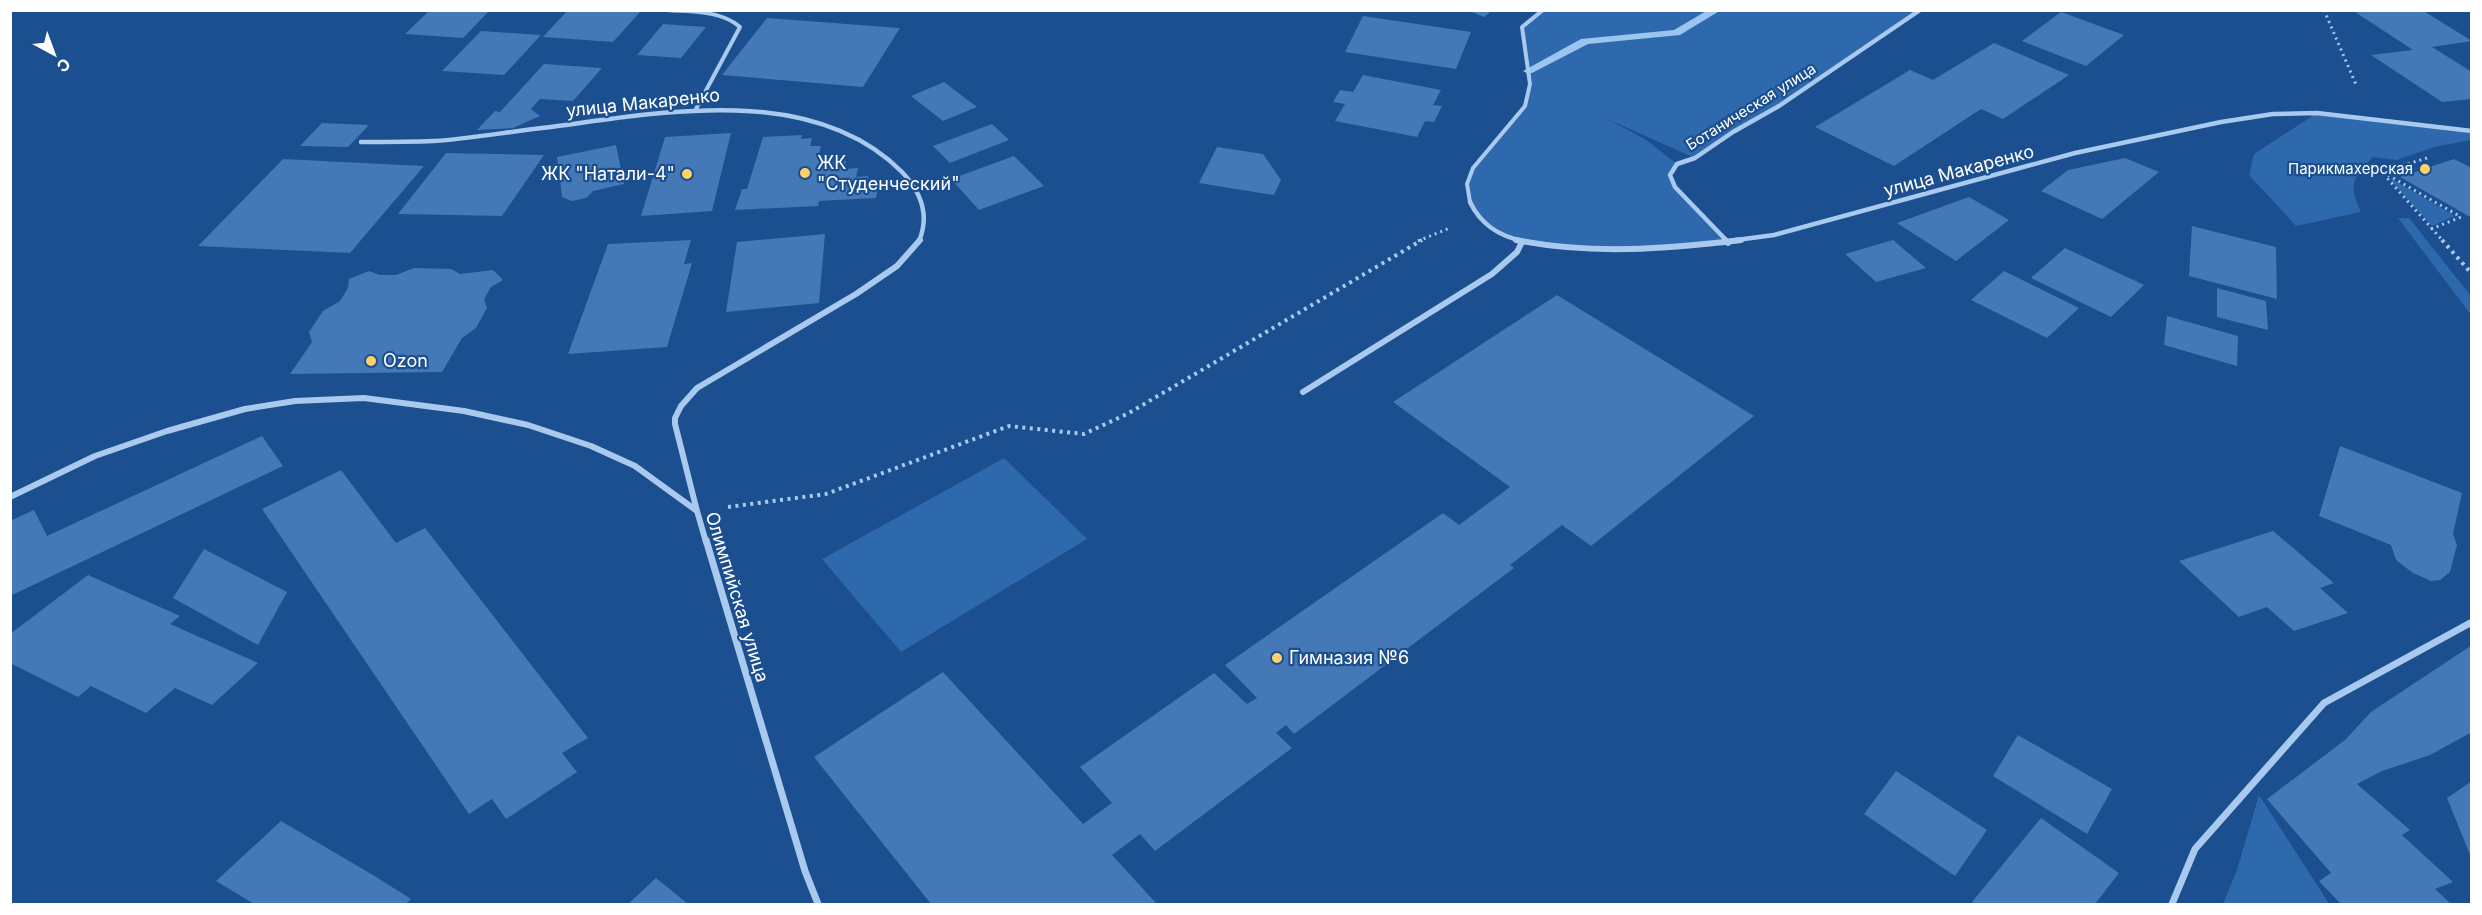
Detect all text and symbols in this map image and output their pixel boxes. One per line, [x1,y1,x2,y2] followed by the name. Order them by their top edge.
[24,24,84,84] north arrow
[53,54,75,77] text: С
[1682,59,1819,154] street label: Ботаническая улица
[565,84,721,121] street label: улица Макаренко
[1881,140,2036,201] street label: улица Макаренко
[817,152,960,194] place label: ЖК "Студенческий"
[2288,159,2413,178] place label: Парикмахерская
[2418,162,2432,176] marker: Парикмахерская
[541,163,675,184] place label: ЖК "Натали-4"
[798,166,812,180] marker: ЖК "Студенческий"
[680,167,694,181] marker: ЖК "Натали-4"
[383,350,428,371] place label: Ozon
[364,354,378,368] marker: Ozon
[702,509,773,684] street label: Олимпийская улица
[1289,647,1409,668] place label: Гимназия №6
[1270,651,1284,665] marker: Гимназия №6

